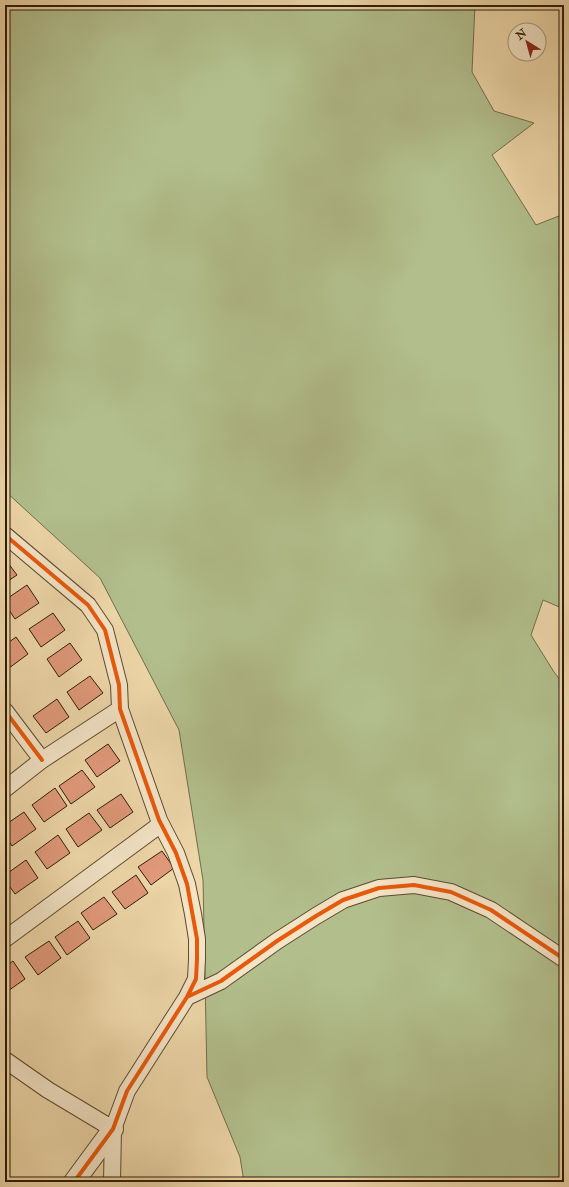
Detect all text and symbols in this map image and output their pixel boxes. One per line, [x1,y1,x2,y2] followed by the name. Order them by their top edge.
[507,22,547,62] north arrow
[513,26,530,43] text: N

